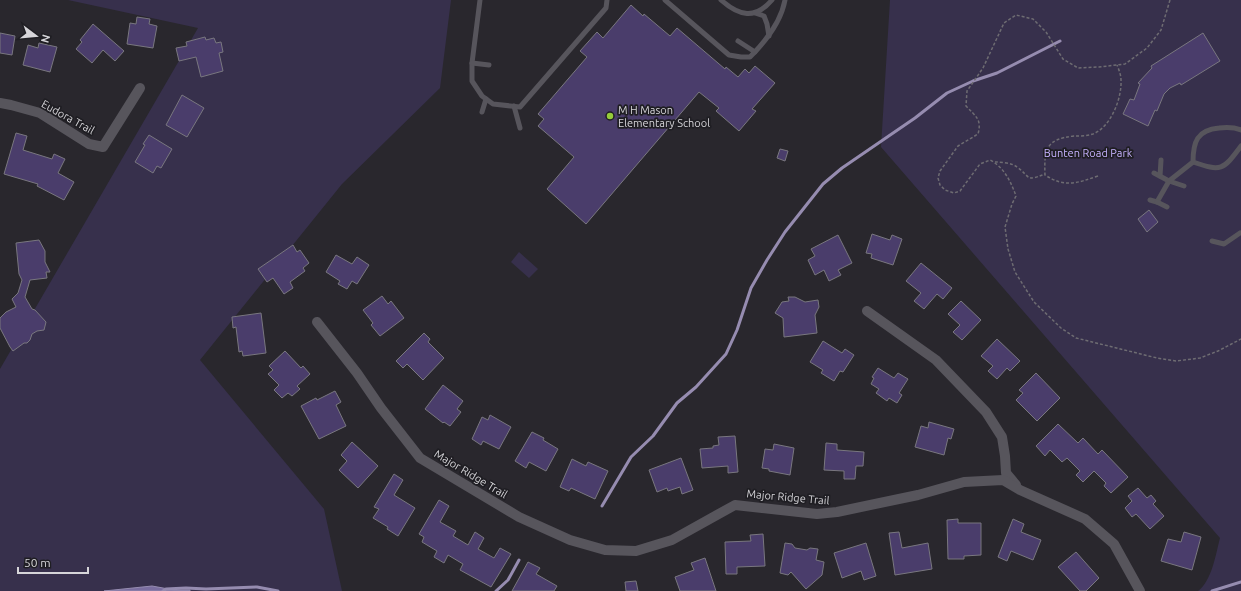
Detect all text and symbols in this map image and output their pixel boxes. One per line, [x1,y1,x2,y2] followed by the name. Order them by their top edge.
[16,16,56,56] north arrow
[39,33,53,44] text: N
[39,98,97,137] street label: Eudora Trail
[618,104,710,129] place label: M H Mason Elementary School
[605,111,615,121] marker: M H Mason Elementary School
[1044,147,1133,159] park label: Bunten Road Park
[432,447,510,501] street label: Major Ridge Trail
[746,487,830,507] street label: Major Ridge Trail
[18,549,88,575] scale bar
[24,556,51,569] text: 50 m

